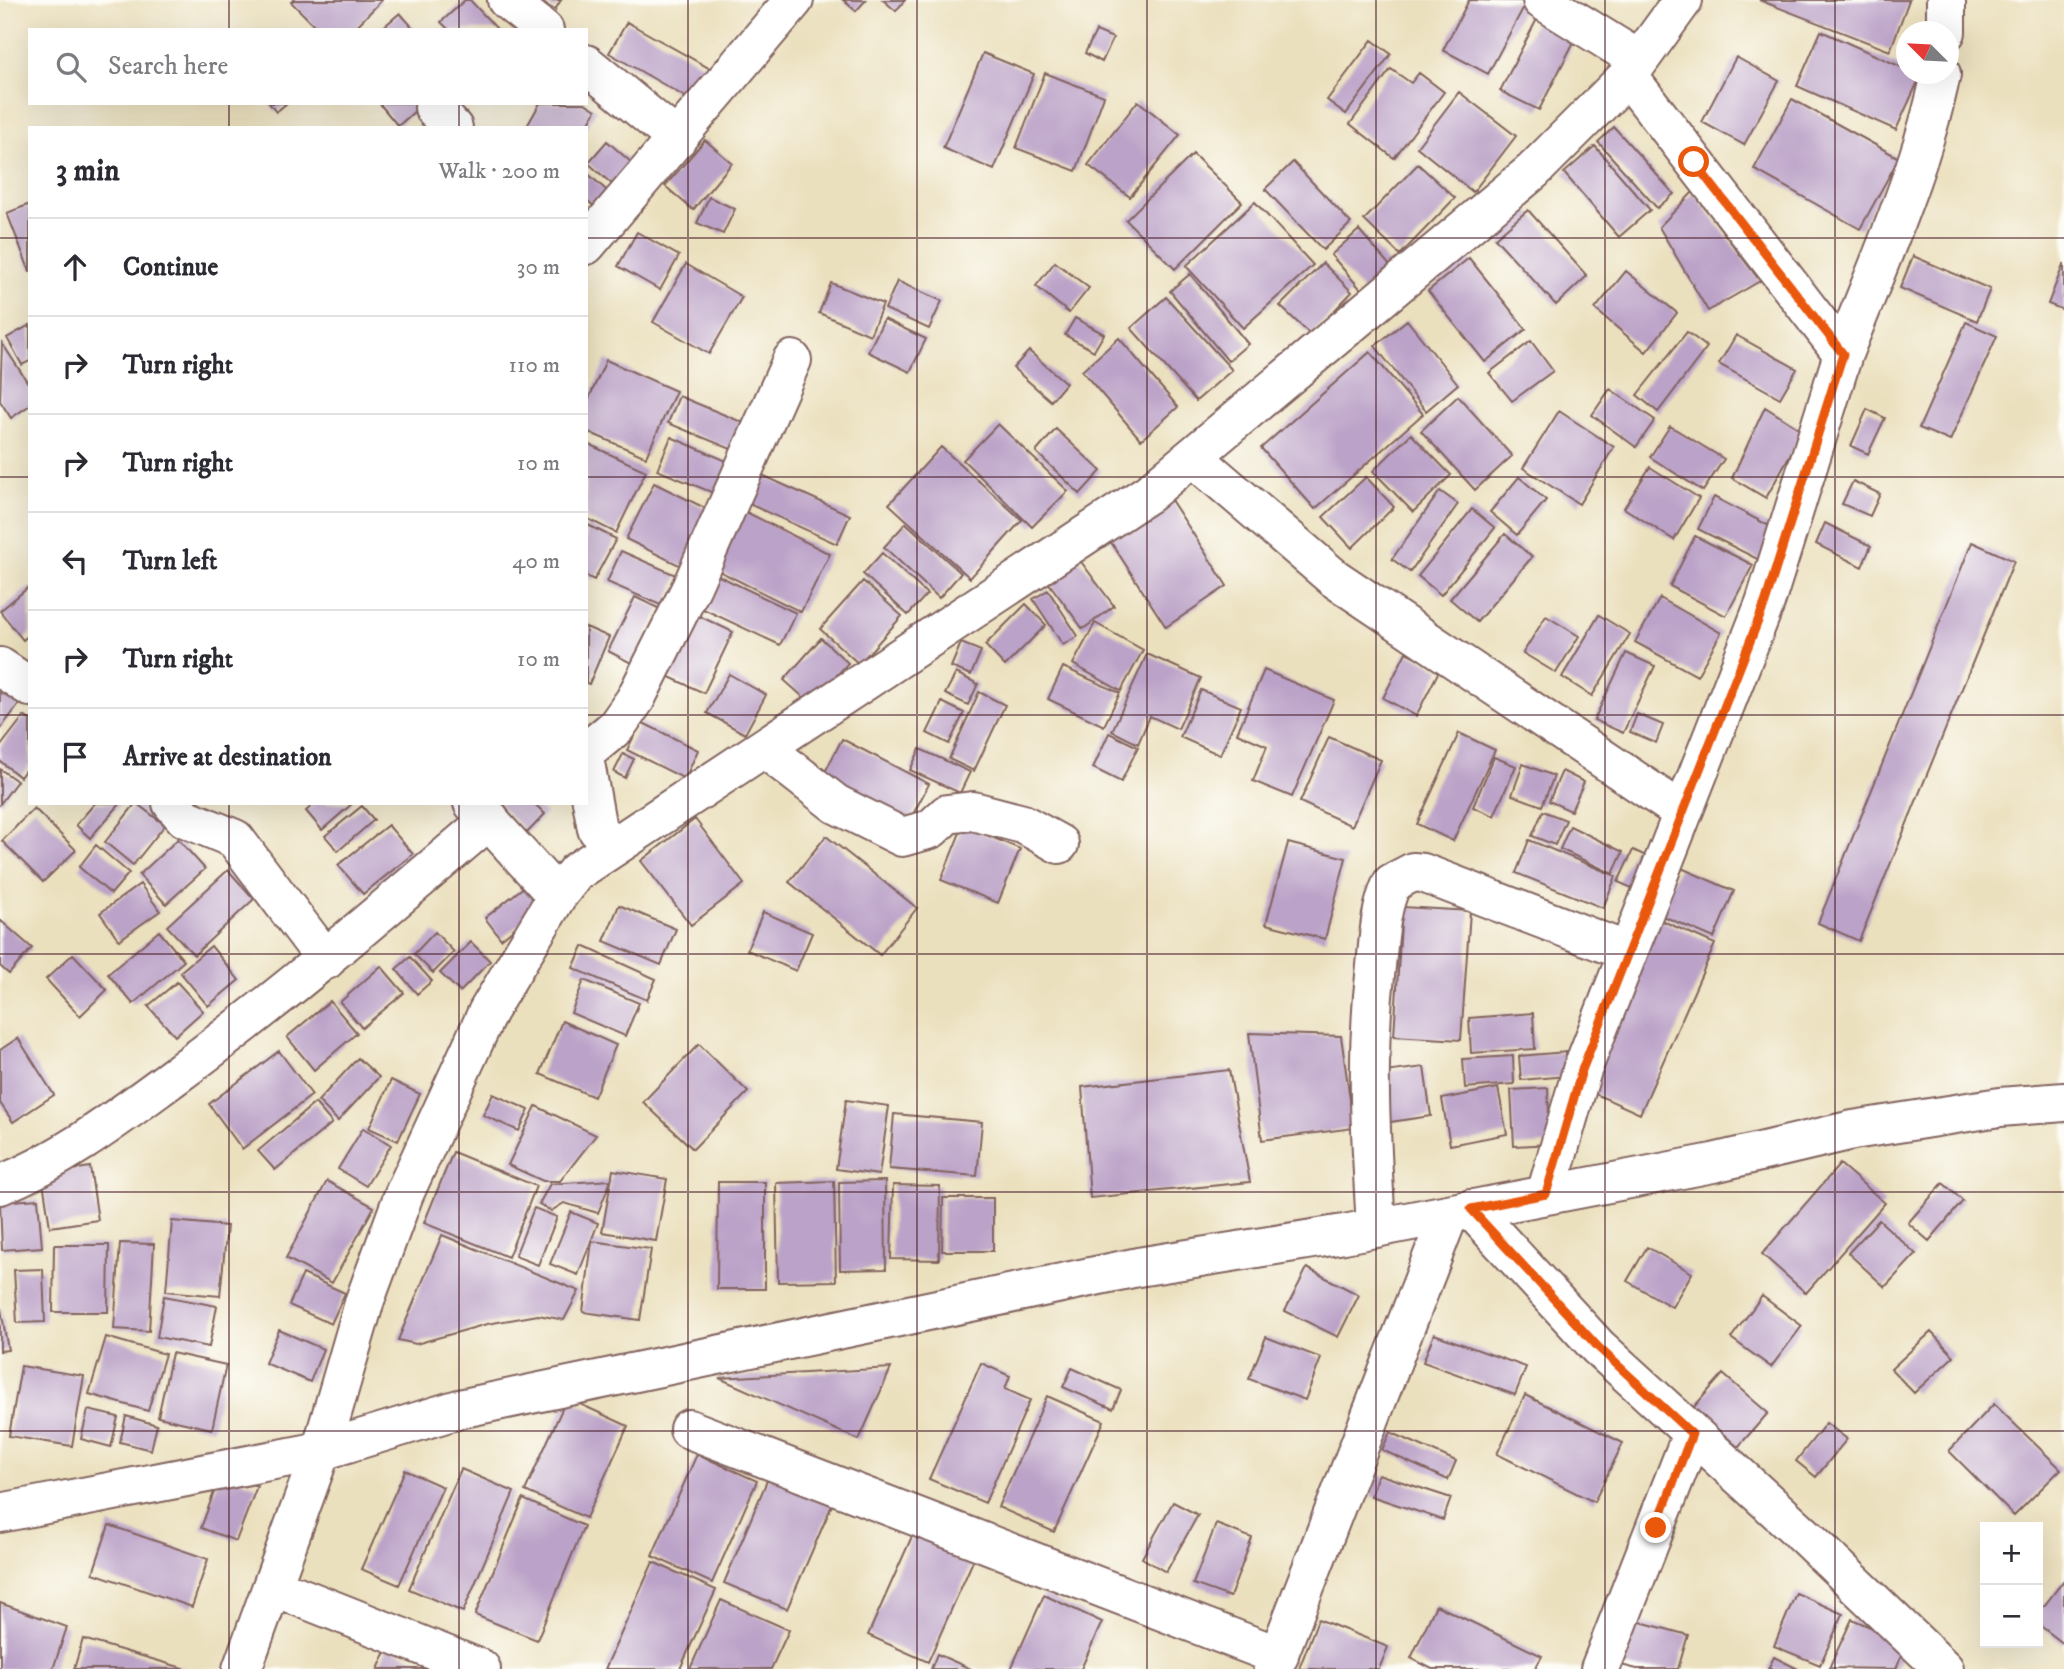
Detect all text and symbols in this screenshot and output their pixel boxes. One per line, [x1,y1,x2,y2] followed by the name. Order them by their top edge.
[1896,21,1959,84] north arrow
[28,28,588,105] search box
[52,48,90,86] icon: search
[108,50,228,83] text: Search here
[1678,146,1709,177] route start
[56,153,120,190] text: 3 min
[439,157,560,186] text: Walk · 200 m
[56,248,94,286] icon: ahead
[123,251,218,284] text: Continue
[517,253,560,282] text: 30 m
[56,346,94,384] icon: right
[123,349,233,382] text: Turn right
[509,351,560,380] text: 110 m
[56,444,94,482] icon: right
[123,447,233,480] text: Turn right
[517,449,560,478] text: 10 m
[56,542,94,580] icon: left
[123,545,217,578] text: Turn left
[512,547,560,576] text: 40 m
[56,640,94,678] icon: right
[123,643,233,676] text: Turn right
[517,645,560,674] text: 10 m
[56,738,94,776] icon: arrive
[123,741,332,774] text: Arrive at destination
[1640,1512,1671,1543] route end
[1980,1522,2043,1648] map controls
[1980,1522,2043,1585] button: +
[1980,1585,2043,1648] button: −

